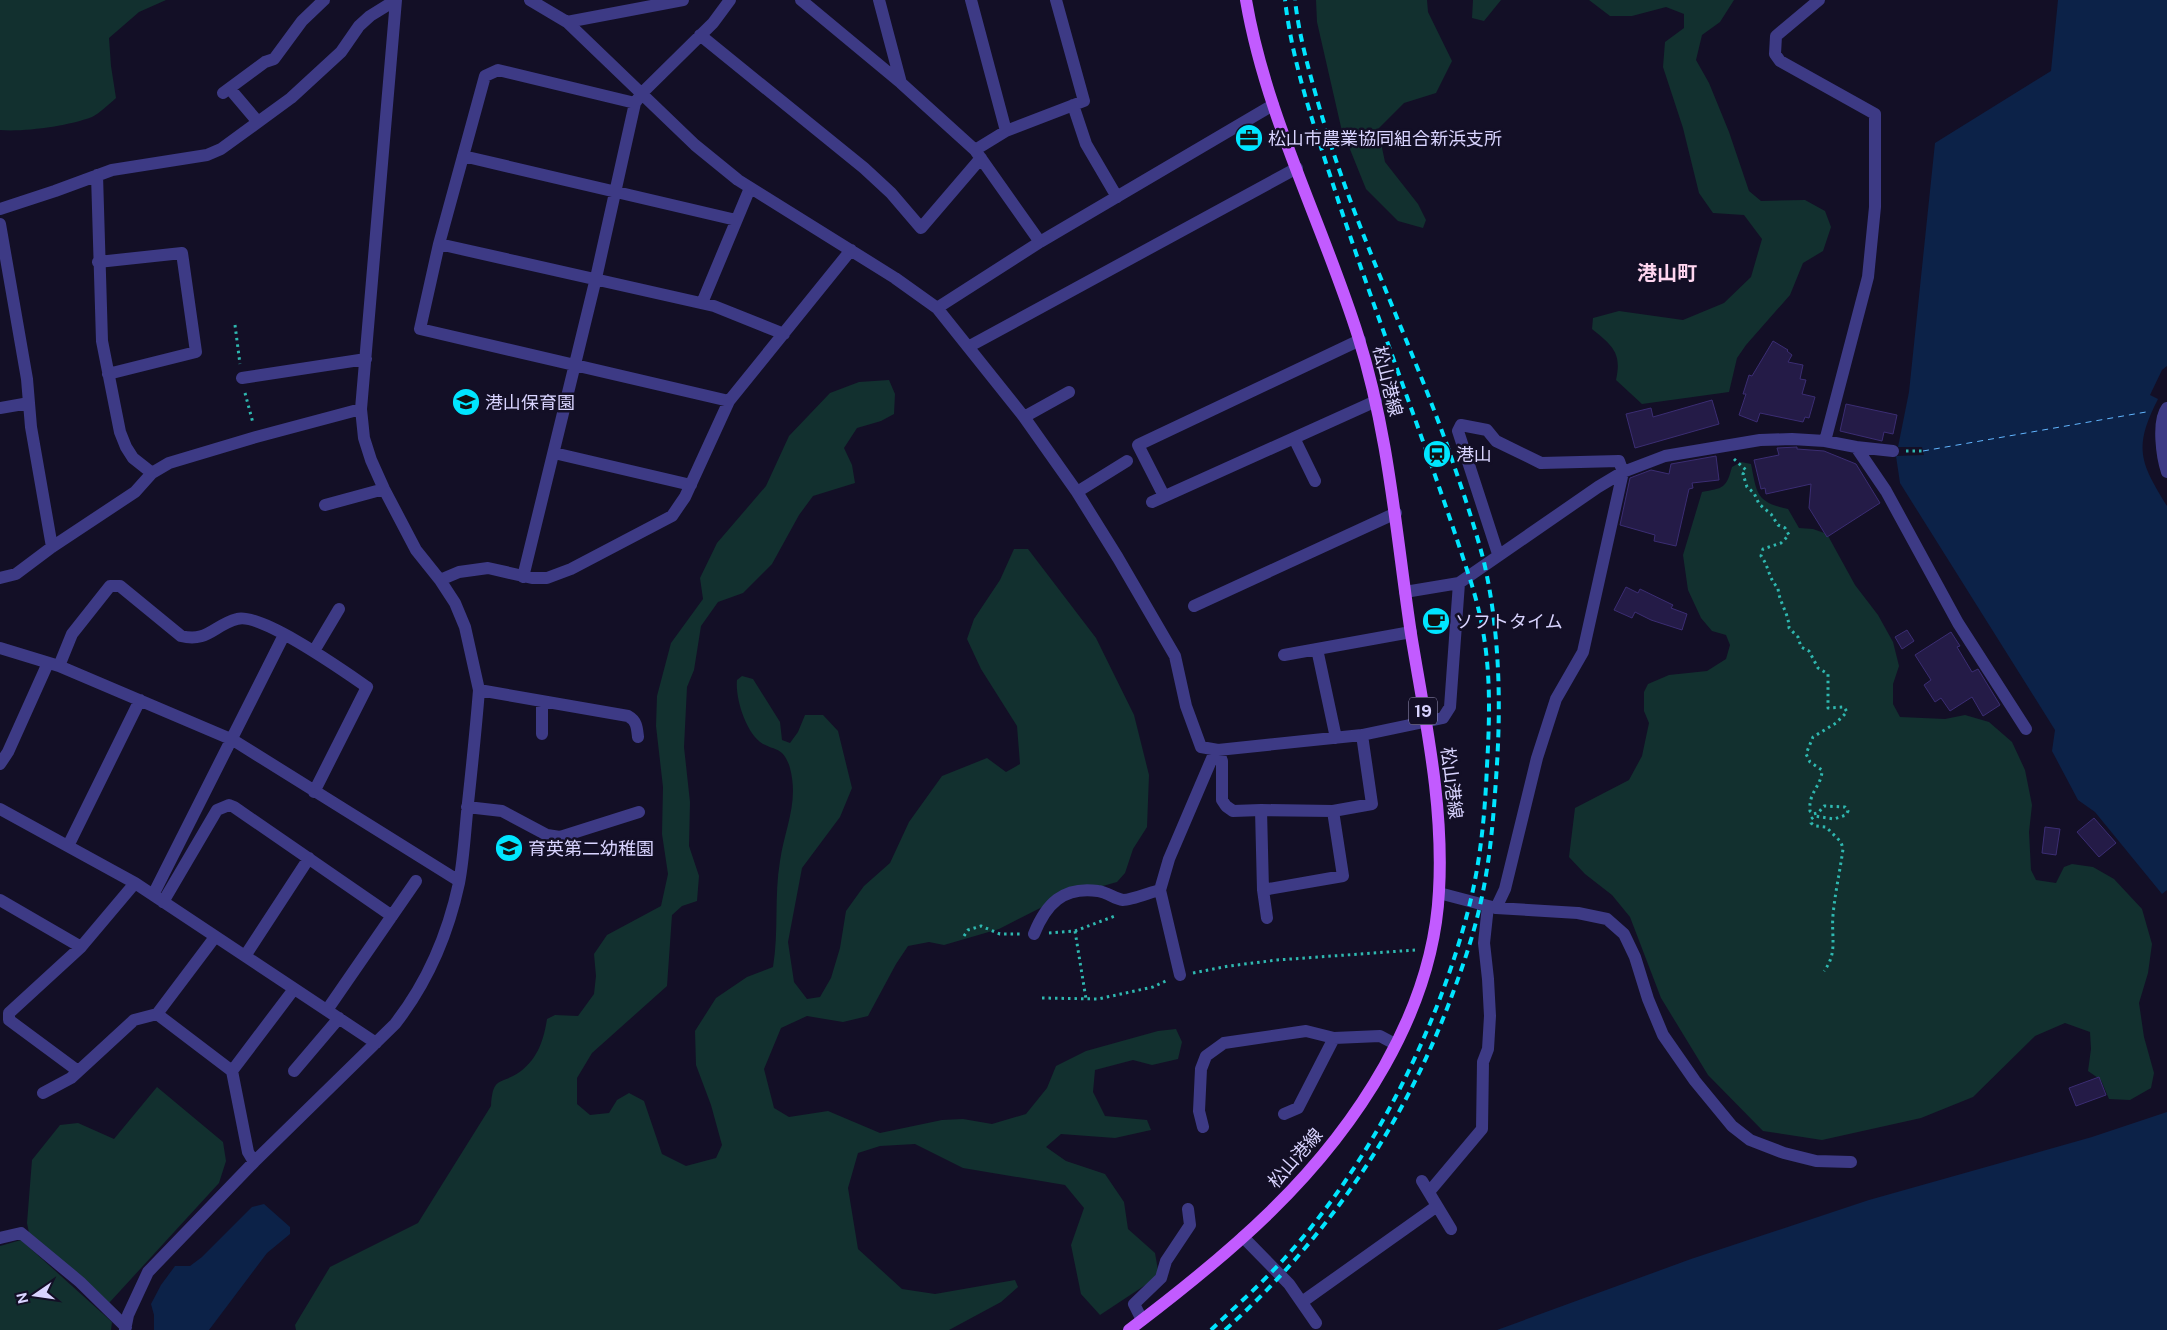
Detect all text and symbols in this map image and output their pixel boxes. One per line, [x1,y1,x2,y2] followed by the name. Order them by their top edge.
[1234,123,1264,153] office icon: 松山市農業協同組合新浜支所
[1268,128,1502,149] place label: 松山市農業協同組合新浜支所
[1637,261,1697,285] district label: 港山町
[1369,344,1407,418] street label: 松山港線
[451,387,481,417] school or university icon: 港山保育園
[485,392,575,413] place label: 港山保育園
[1422,439,1452,469] station icon: 港山
[1456,444,1492,465] place label: 港山
[1421,606,1451,636] cafe icon: ソフトタイム
[1455,611,1563,632] place label: ソフトタイム
[1409,698,1437,724] road number: 19
[1437,746,1467,820] street label: 松山港線
[494,833,524,863] school or university icon: 育英第二幼稚園
[528,838,654,859] place label: 育英第二幼稚園
[1263,1124,1327,1192] street label: 松山港線
[10,1270,60,1320] north arrow
[13,1291,31,1305] text: N

